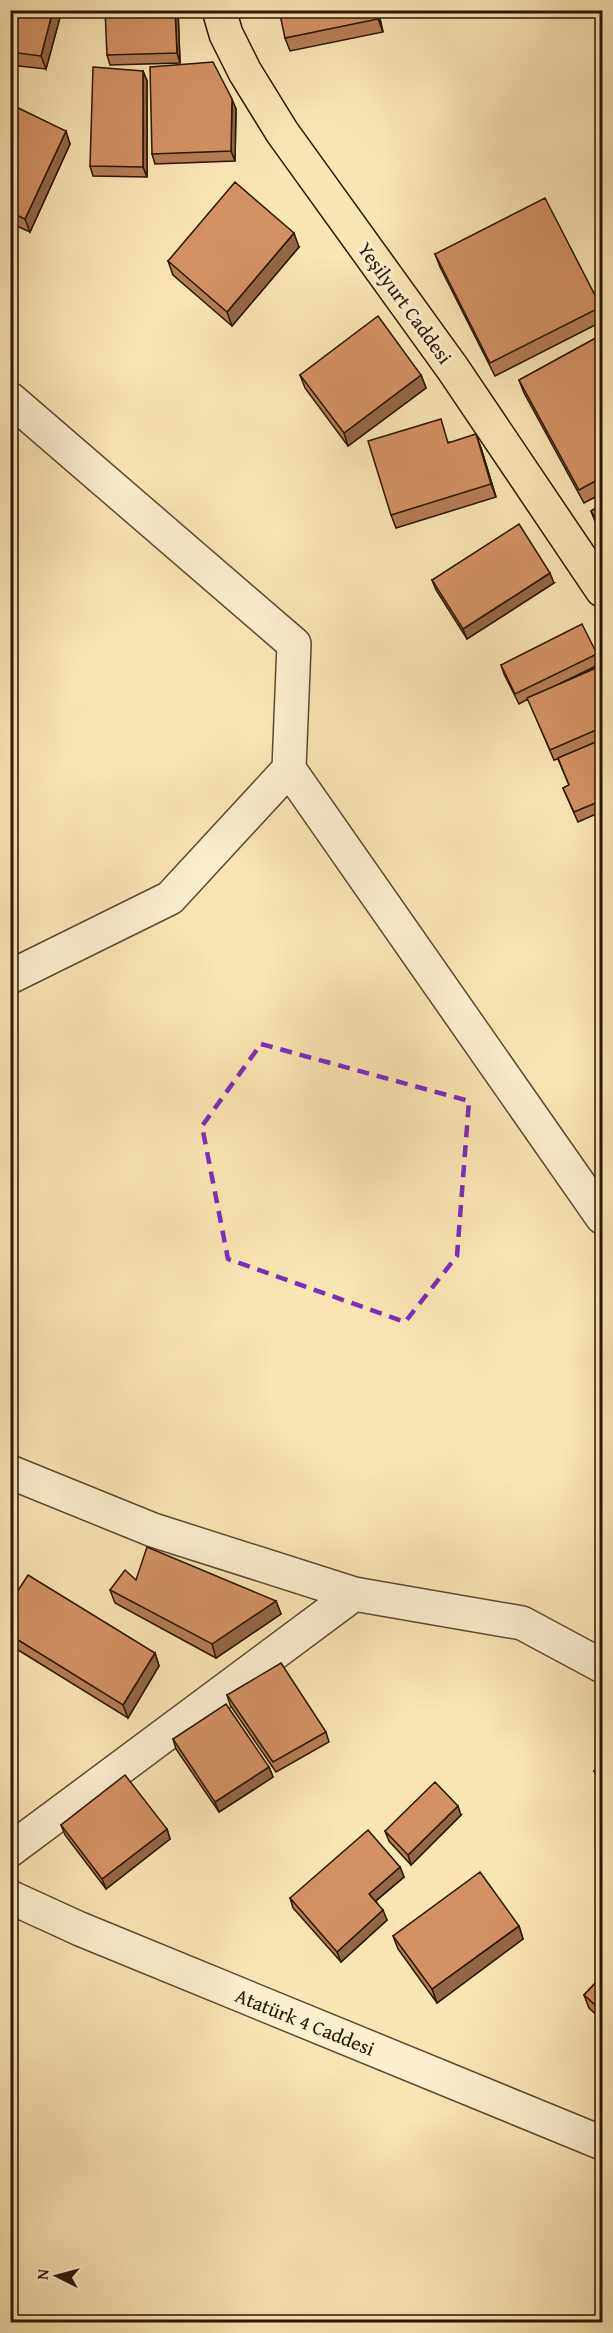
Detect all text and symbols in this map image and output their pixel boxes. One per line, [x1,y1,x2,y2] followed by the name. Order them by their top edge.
[351,236,460,370] street label: Yeşilyurt Caddesi
[231,1980,380,2063] street label: Atatürk 4 Caddesi
[27,2246,87,2306] north arrow
[30,2268,55,2281] text: N

